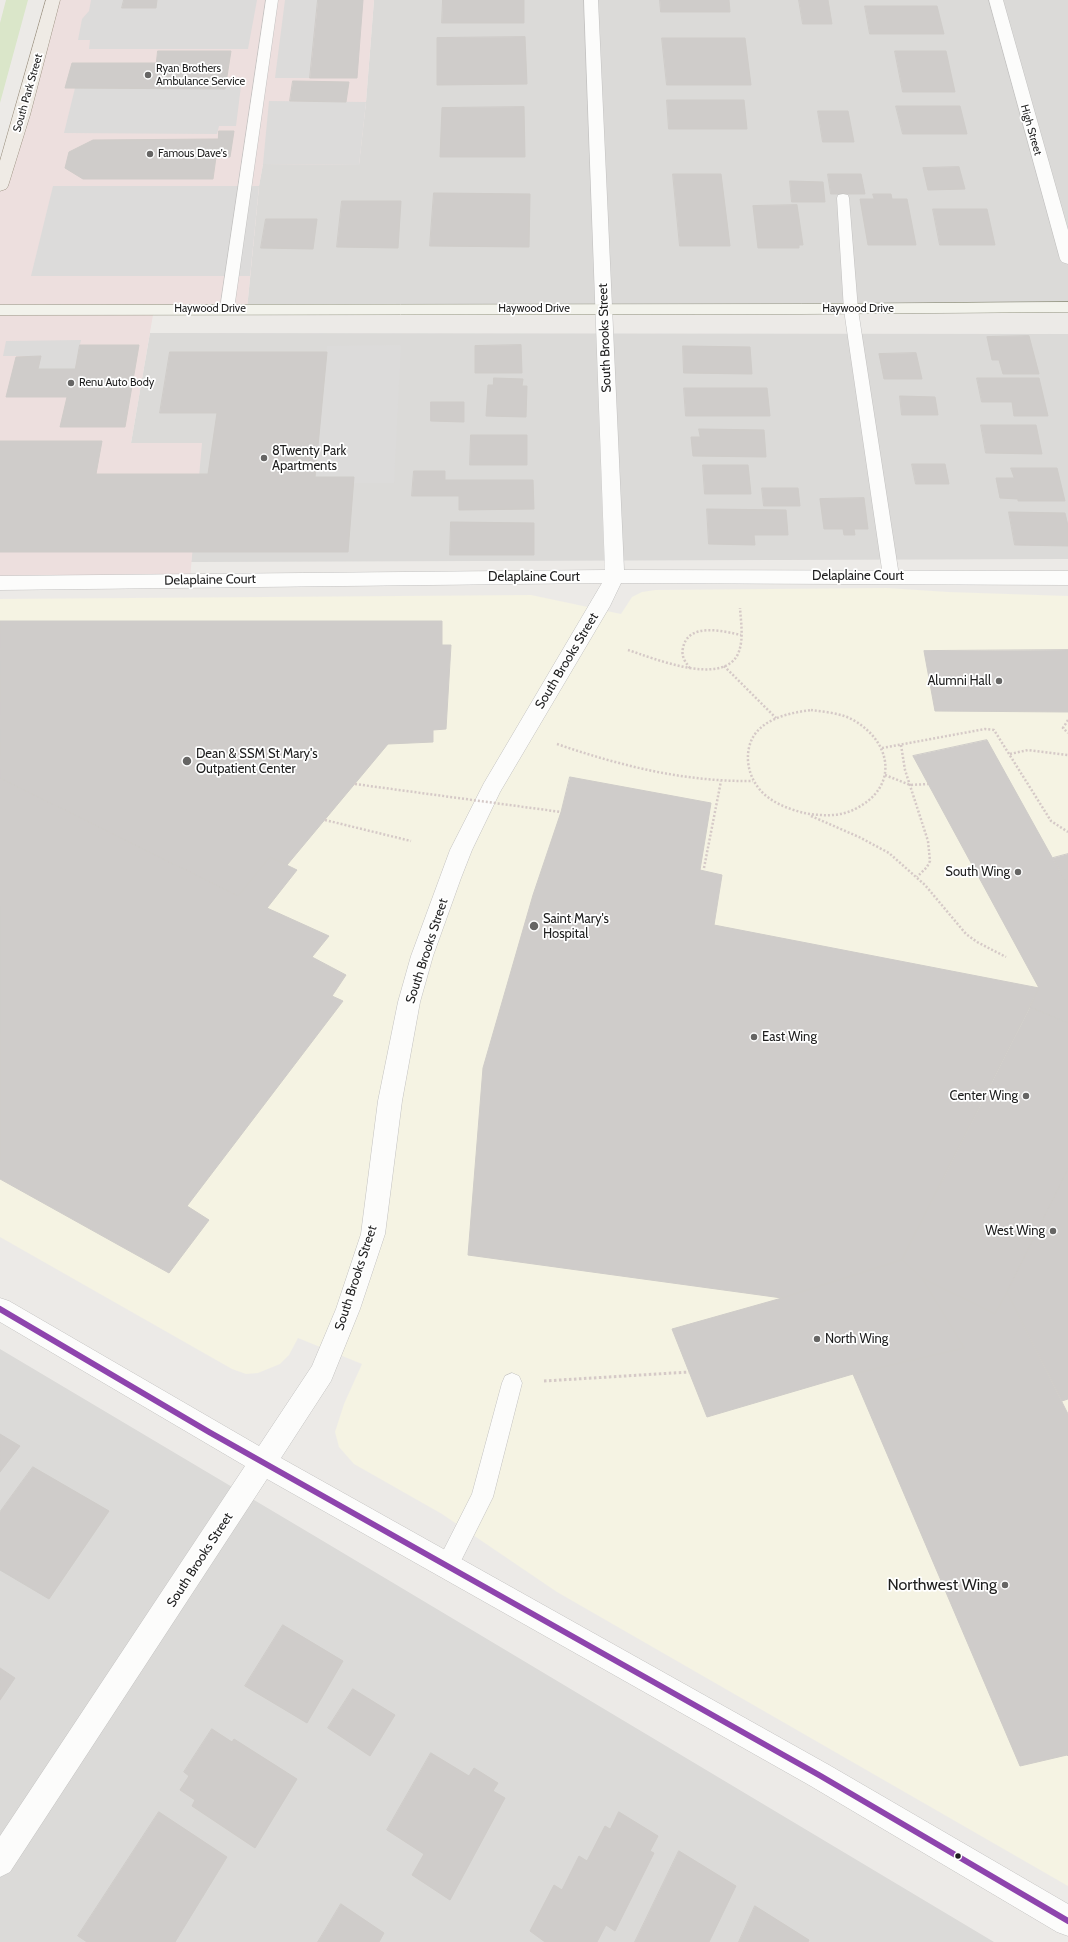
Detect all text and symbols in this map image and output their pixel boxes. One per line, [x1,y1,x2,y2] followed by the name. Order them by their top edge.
[10,52,46,134] street label: South Park Street
[156,62,245,88] place label: Ryan Brothers Ambulance Service
[143,70,153,80] marker: Ryan Brothers Ambulance Service
[1017,103,1045,157] street label: High Street
[158,147,227,161] place label: Famous Dave's
[145,149,155,159] marker: Famous Dave's
[595,283,615,393] street label: South Brooks Street
[174,302,246,316] street label: Haywood Drive
[498,302,570,316] street label: Haywood Drive
[822,302,894,316] street label: Haywood Drive
[79,376,154,390] place label: Renu Auto Body
[66,378,76,388] marker: Renu Auto Body
[272,443,346,474] place label: 8Twenty Park Apartments
[259,453,269,463] marker: 8Twenty Park Apartments
[812,568,904,584] street label: Delaplaine Court
[488,569,580,585] street label: Delaplaine Court
[164,571,256,589] street label: Delaplaine Court
[532,610,602,712] street label: South Brooks Street
[927,673,991,689] place label: Alumni Hall
[994,676,1004,686] marker: Alumni Hall
[196,746,318,777] place label: Dean & SSM St Mary's Outpatient Center
[181,755,193,767] marker: Dean & SSM St Mary's Outpatient Center
[945,864,1010,880] place label: South Wing
[1013,867,1023,877] marker: South Wing
[403,897,451,1005] street label: South Brooks Street
[543,911,609,942] place label: Saint Mary's Hospital
[528,920,540,932] marker: Saint Mary's Hospital
[762,1029,817,1045] place label: East Wing
[749,1032,759,1042] marker: East Wing
[950,1088,1018,1104] place label: Center Wing
[1021,1091,1031,1101] marker: Center Wing
[985,1223,1045,1239] place label: West Wing
[332,1224,380,1332] street label: South Brooks Street
[1048,1226,1058,1236] marker: West Wing
[825,1331,888,1347] place label: North Wing
[812,1334,822,1344] marker: North Wing
[164,1510,236,1610] street label: South Brooks Street
[887,1575,997,1595] place label: Northwest Wing
[1000,1580,1010,1590] marker: Northwest Wing
[953,1851,963,1861] unlabelled marker

